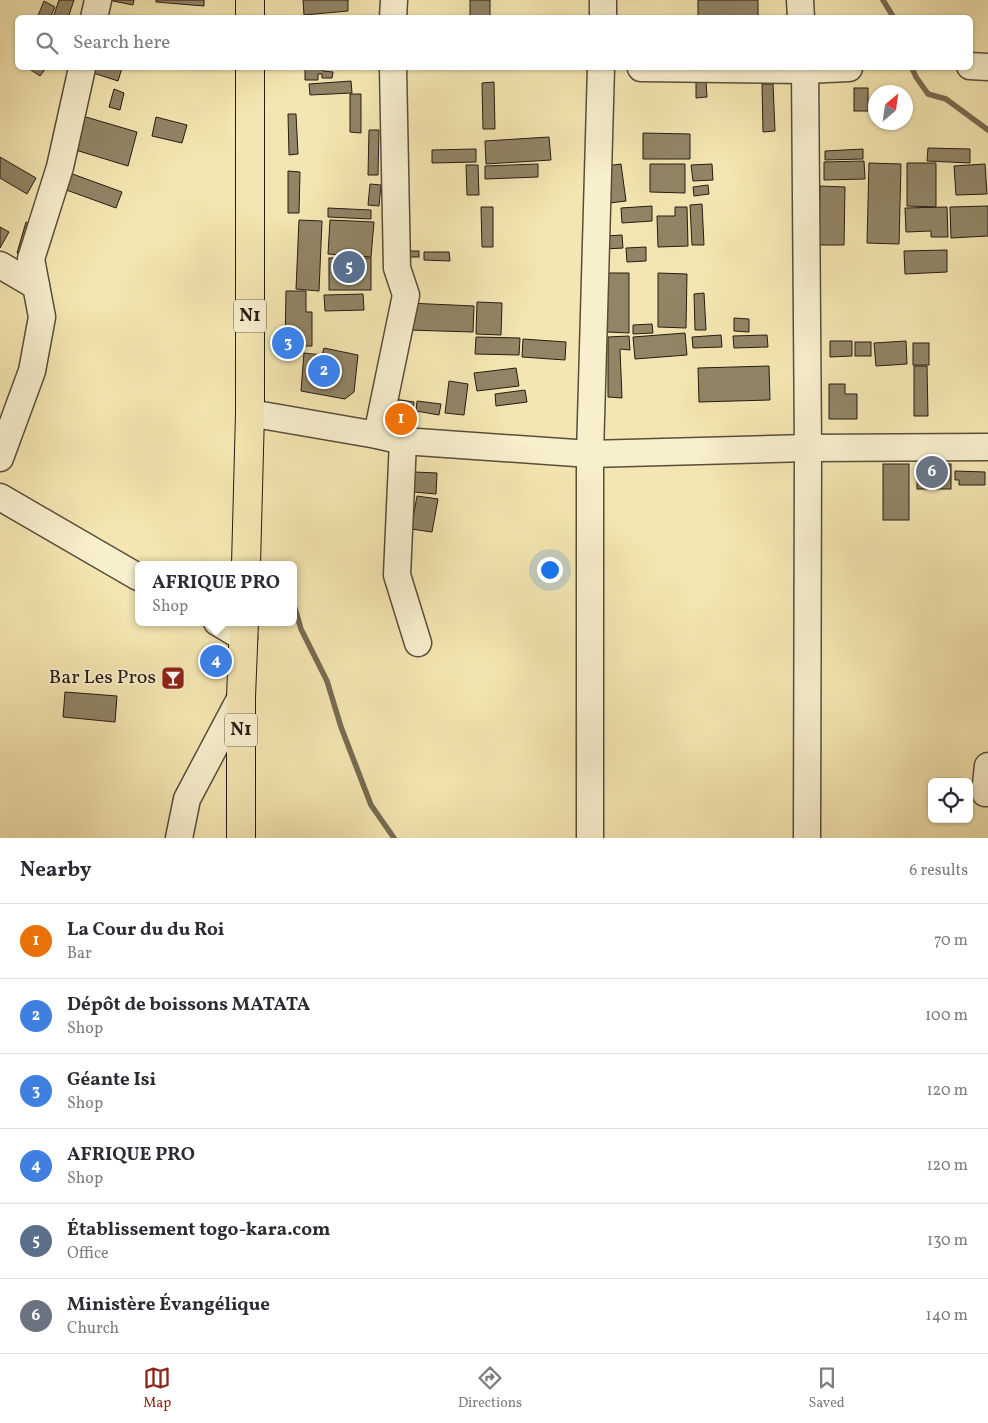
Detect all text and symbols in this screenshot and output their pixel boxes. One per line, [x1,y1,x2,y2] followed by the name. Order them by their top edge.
[15,15,973,70] search box
[33,29,61,57] icon: search
[73,30,170,56] text: Search here
[868,85,913,130] north arrow
[333,248,365,286] pin: 5
[234,300,266,332] road number: N1
[272,324,304,362] pin: 3
[308,352,340,390] pin: 2
[385,400,417,438] pin: 1
[916,453,948,491] pin: 6
[537,557,563,583] your location
[135,561,297,626] popup
[152,570,280,596] text: AFRIQUE PRO
[152,596,188,618] text: Shop
[200,642,232,680] pin: 4
[49,664,156,692] place label: Bar Les Pros
[160,665,186,691] bar icon: Bar Les Pros
[225,714,257,746] road number: N1
[928,778,973,823] map controls
[928,778,973,823] button: locate
[20,856,91,885] text: Nearby
[909,860,968,882] text: 6 results
[67,917,224,943] text: La Cour du du Roi
[33,930,39,952] text: 1
[934,930,968,952] text: 70 m
[67,943,92,965] text: Bar
[67,992,310,1018] text: Dépôt de boissons MATATA
[32,1005,40,1027] text: 2
[925,1005,968,1027] text: 100 m
[67,1018,103,1040] text: Shop
[67,1067,156,1093] text: Géante Isi
[32,1080,40,1102] text: 3
[926,1080,968,1102] text: 120 m
[67,1093,103,1115] text: Shop
[67,1142,195,1168] text: AFRIQUE PRO
[31,1155,41,1177] text: 4
[926,1155,968,1177] text: 120 m
[67,1168,103,1190] text: Shop
[67,1217,330,1243] text: Établissement togo-kara.com
[32,1230,40,1252] text: 5
[927,1230,968,1252] text: 130 m
[67,1243,109,1265] text: Office
[67,1292,270,1318] text: Ministère Évangélique
[32,1305,40,1327] text: 6
[926,1305,968,1327] text: 140 m
[67,1318,119,1340] text: Church
[143,1364,171,1413] tab: Map
[458,1364,522,1413] tab: Directions
[809,1364,845,1413] tab: Saved

